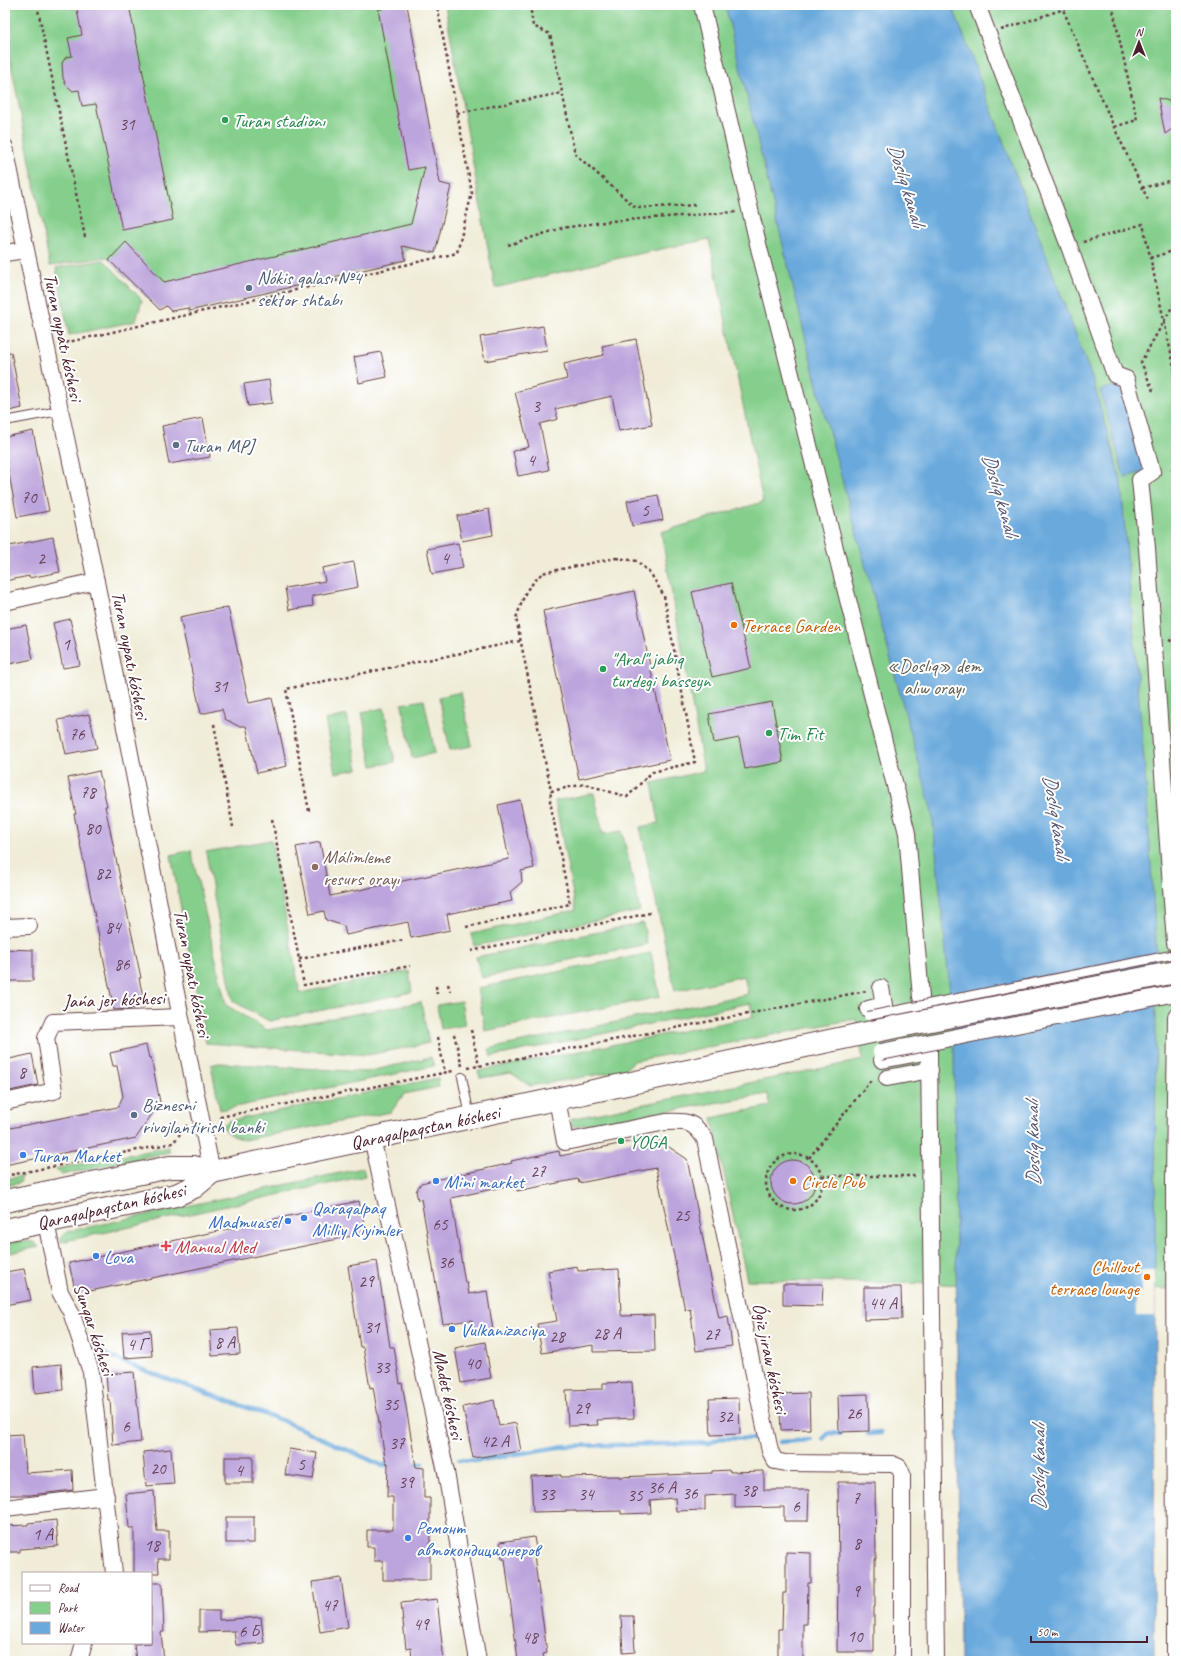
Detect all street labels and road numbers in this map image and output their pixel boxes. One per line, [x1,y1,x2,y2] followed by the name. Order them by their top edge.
[38,271,89,406] street label: Turan oypatı kóshesi
[106,589,155,724] street label: Turan oypatı kóshesi
[168,907,217,1042] street label: Turan oypatı kóshesi
[62,986,168,1014] street label: Jańa jer kóshesi
[349,1100,504,1155] street label: Qaraqalpaqstan kóshesi
[35,1178,190,1236] street label: Qaraqalpaqstan kóshesi
[68,1280,121,1381] street label: Sunqar kóshesi
[747,1301,794,1418] street label: Ógiz jıraw kóshesi
[427,1347,470,1444] street label: Madet kóshesi

